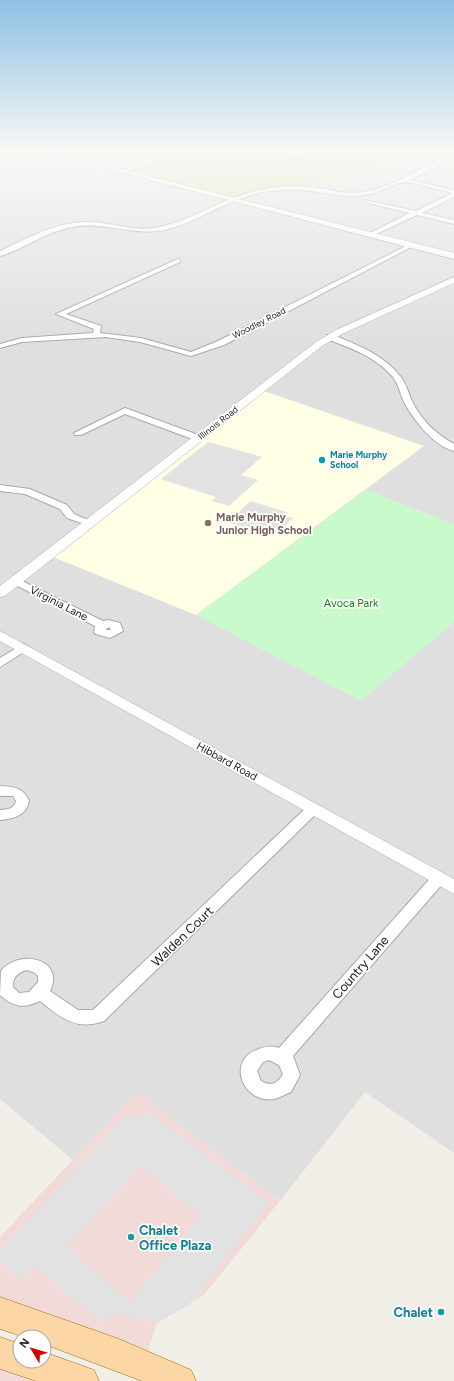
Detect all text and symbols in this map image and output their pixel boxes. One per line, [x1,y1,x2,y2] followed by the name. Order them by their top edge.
[230,304,287,341] street label: Woodley Road
[195,404,240,442] street label: Illinois Road
[330,449,388,470] place label: Marie Murphy School
[317,455,327,465] marker: Marie Murphy School
[216,511,312,537] place label: Marie Murphy Junior High School
[203,518,213,528] marker: Marie Murphy Junior High School
[28,583,90,624] street label: Virginia Lane
[324,597,379,610] park label: Avoca Park
[194,739,259,783] street label: Hibbard Road
[148,903,216,970] street label: Walden Court
[329,933,392,1002] street label: Country Lane
[139,1223,211,1253] place label: Chalet Office Plaza
[126,1232,136,1242] marker: Chalet Office Plaza
[394,1305,433,1320] place label: Chalet
[436,1307,446,1317] marker: Chalet
[12,1329,52,1369] north arrow
[17,1336,32,1351] text: N

